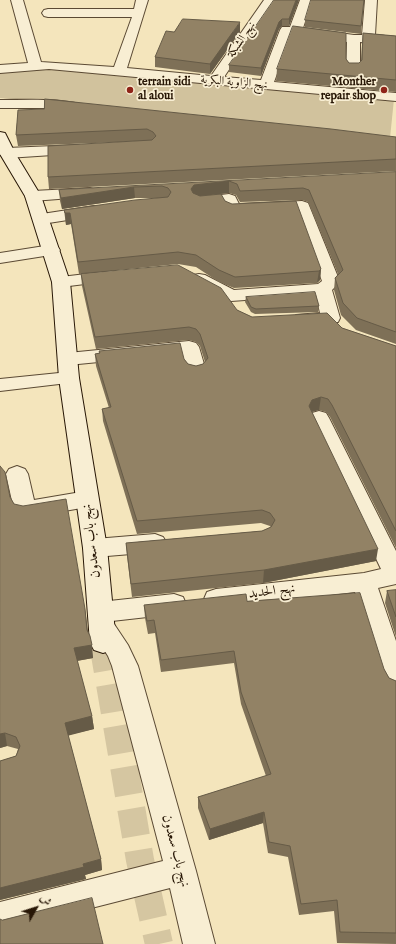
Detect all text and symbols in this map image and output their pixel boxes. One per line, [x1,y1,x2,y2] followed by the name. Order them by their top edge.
[224,19,260,61] street label: نهج الشبكة
[200,73,268,93] street label: نهج الزاوية البكرية
[138,76,191,104] place label: terrain sidi al aloui
[321,76,376,104] place label: Monther repair shop
[125,85,135,95] marker: terrain sidi al aloui
[379,85,389,95] marker: Monther repair shop
[79,503,105,579] street label: نهج باب سعدون
[248,581,296,603] street label: نهج الحديد
[157,813,193,889] street label: نهج باب سعدون
[16,888,56,928] north arrow
[36,892,54,909] text: ش

